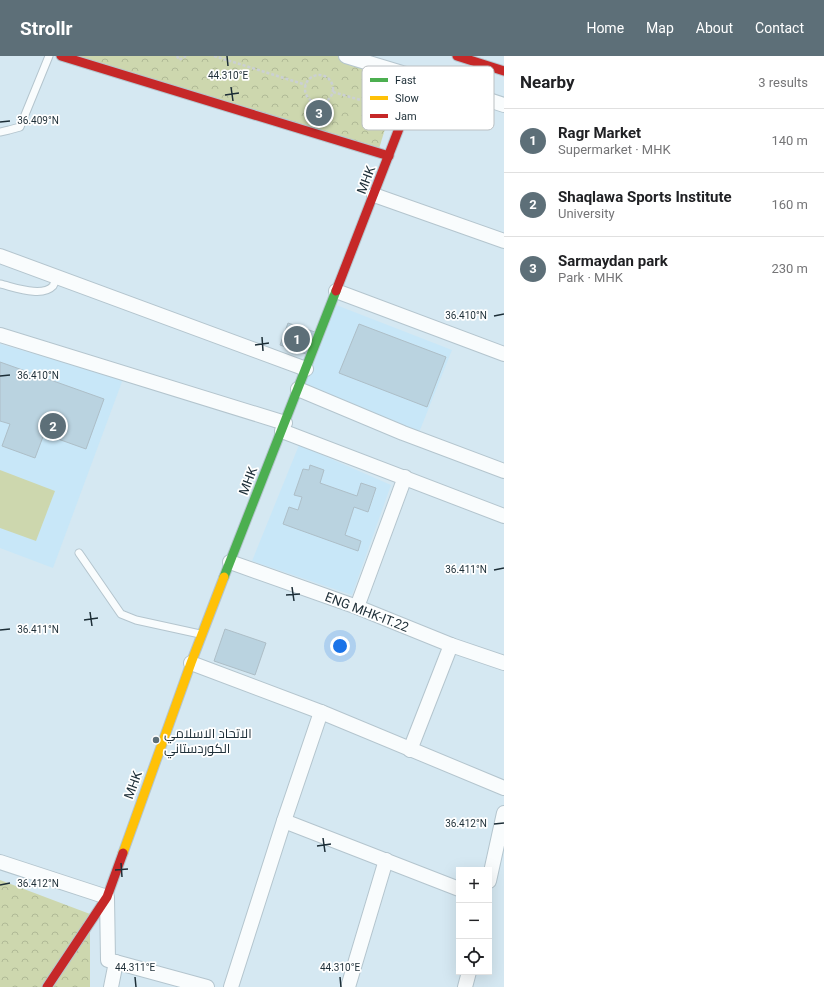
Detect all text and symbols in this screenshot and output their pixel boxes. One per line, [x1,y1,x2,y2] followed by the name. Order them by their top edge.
[20,17,73,40] text: Strollr
[586,20,624,36] text: Home
[646,20,674,36] text: Map
[696,20,733,36] text: About
[755,20,804,36] text: Contact
[362,66,494,130] legend
[208,70,248,81] text: 44.310°E
[520,72,575,92] text: Nearby
[395,74,417,87] text: Fast
[758,75,808,90] text: 3 results
[395,92,419,105] text: Slow
[306,98,332,128] pin: 3
[395,110,417,123] text: Jam
[17,115,59,126] text: 36.409°N
[558,124,641,142] text: Ragr Market
[529,133,537,148] text: 1
[771,133,808,148] text: 140 m
[558,142,671,157] text: Supermarket · MHK
[354,163,378,196] street label: MHK
[558,188,732,206] text: Shaqlawa Sports Institute
[529,197,537,212] text: 2
[771,197,808,212] text: 160 m
[558,206,615,221] text: University
[558,252,668,270] text: Sarmaydan park
[529,261,537,276] text: 3
[771,261,808,276] text: 230 m
[558,270,623,285] text: Park · MHK
[445,310,487,321] text: 36.410°N
[284,324,310,354] pin: 1
[17,370,59,381] text: 36.410°N
[40,411,66,441] pin: 2
[236,464,260,497] street label: MHK
[445,564,487,575] text: 36.411°N
[323,589,411,635] street label: ENG MHK-IT.22
[17,624,59,635] text: 36.411°N
[330,636,350,656] your location
[164,726,252,759] place label: الاتحاد الاسلامي الكوردستاني
[151,735,161,745] marker: الاتحاد الاسلامي الكوردستاني
[121,768,145,801] street label: MHK
[445,818,487,829] text: 36.412°N
[456,867,492,975] map controls
[456,867,492,903] button: +
[17,878,59,889] text: 36.412°N
[456,903,492,939] button: −
[456,939,492,975] button: locate
[115,962,155,973] text: 44.311°E
[320,962,360,973] text: 44.310°E

